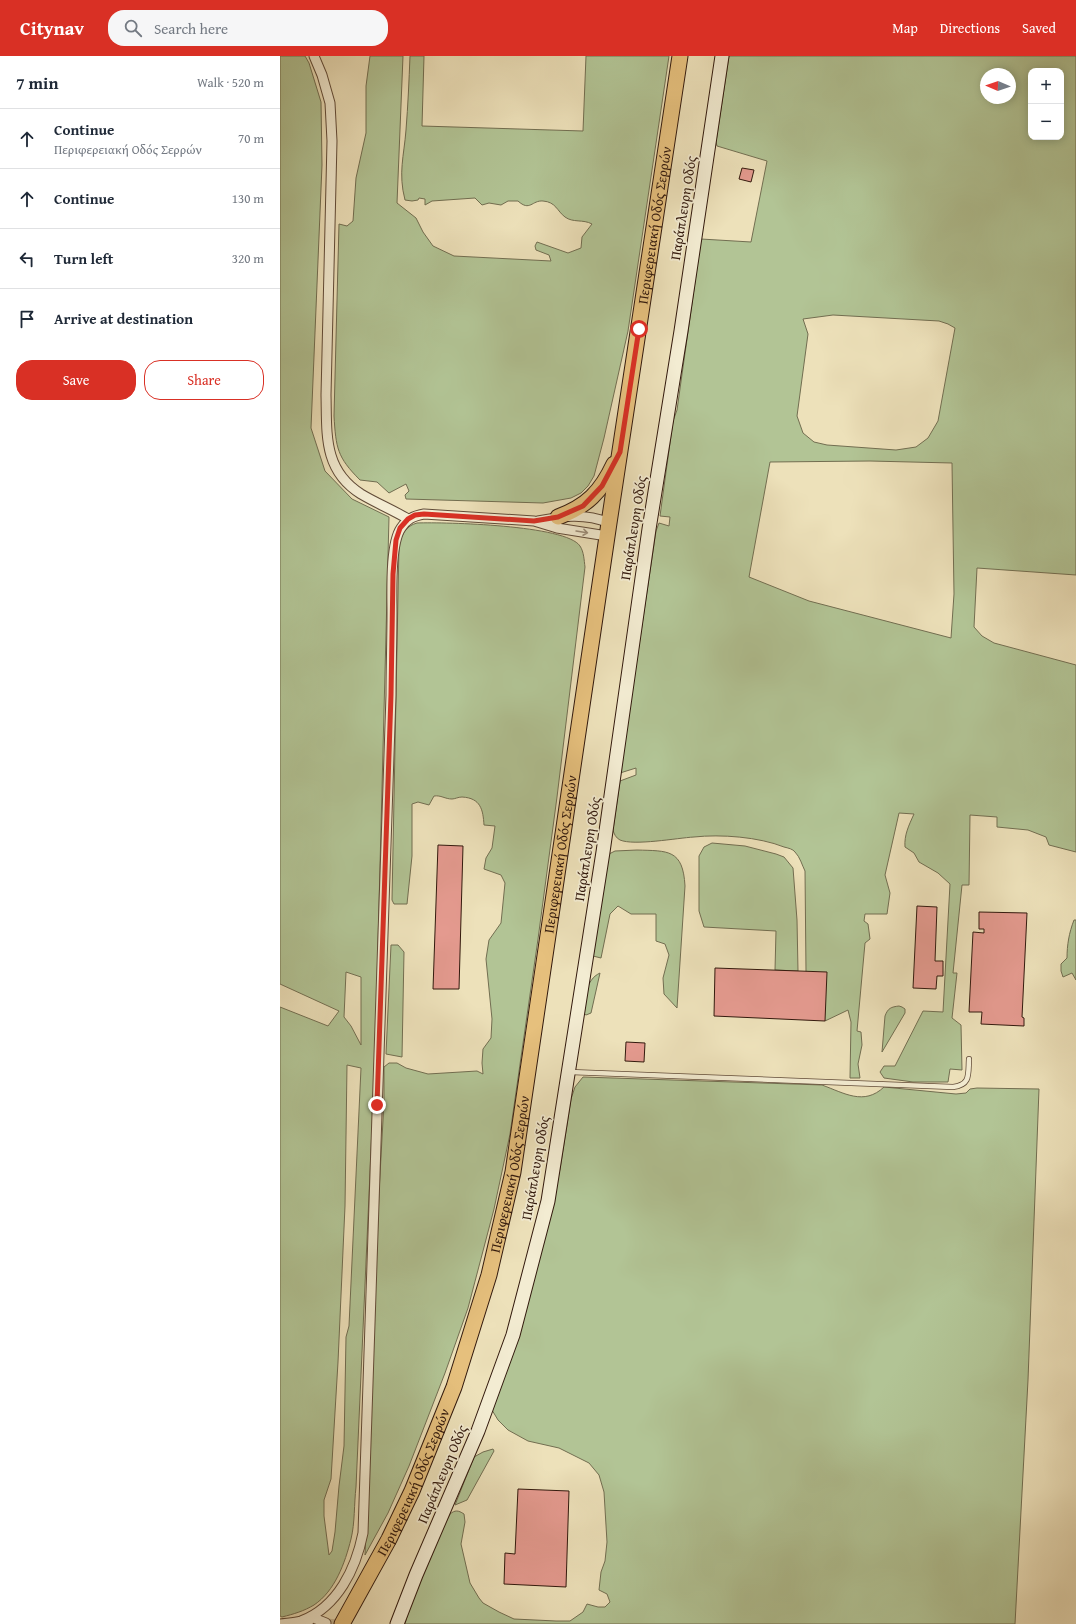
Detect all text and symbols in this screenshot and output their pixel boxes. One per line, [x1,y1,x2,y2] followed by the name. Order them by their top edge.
[108,10,388,46] search box
[20,14,84,42] text: Citynav
[122,17,144,39] icon: search
[154,18,228,39] text: Search here
[892,18,918,38] text: Map
[940,18,1000,38] text: Directions
[1022,18,1056,38] text: Saved
[980,68,1016,104] north arrow
[1028,68,1064,140] map controls
[1028,68,1064,104] button: +
[16,70,58,95] text: 7 min
[197,73,264,92] text: Walk · 520 m
[1028,104,1064,140] button: −
[54,119,115,140] text: Continue
[16,128,38,150] icon: ahead
[238,129,264,148] text: 70 m
[54,140,202,159] text: Περιφερειακή Οδός Σερρών
[632,145,676,305] street label: Περιφερειακή Οδός Σερρών
[665,154,701,262] street label: Παράπλευρη Οδός
[16,188,38,210] icon: ahead
[54,188,115,209] text: Continue
[232,189,264,208] text: 130 m
[16,248,38,270] icon: left
[54,248,113,269] text: Turn left
[232,249,264,268] text: 320 m
[16,308,38,330] icon: arrive
[54,308,193,329] text: Arrive at destination
[630,320,648,338] route start
[16,360,136,400] button: Save
[144,360,264,400] button: Share
[615,474,651,582] street label: Παράπλευρη Οδός
[575,528,588,536] one-way arrow
[538,774,582,934] street label: Περιφερειακή Οδός Σερρών
[569,795,605,903] street label: Παράπλευρη Οδός
[485,1094,534,1255] street label: Περιφερειακή Οδός Σερρών
[368,1096,386,1114] route end
[516,1114,554,1222] street label: Παράπλευρη Οδός
[372,1405,454,1560] street label: Περιφερειακή Οδός Σερρών
[412,1422,472,1526] street label: Παράπλευρη Οδός

